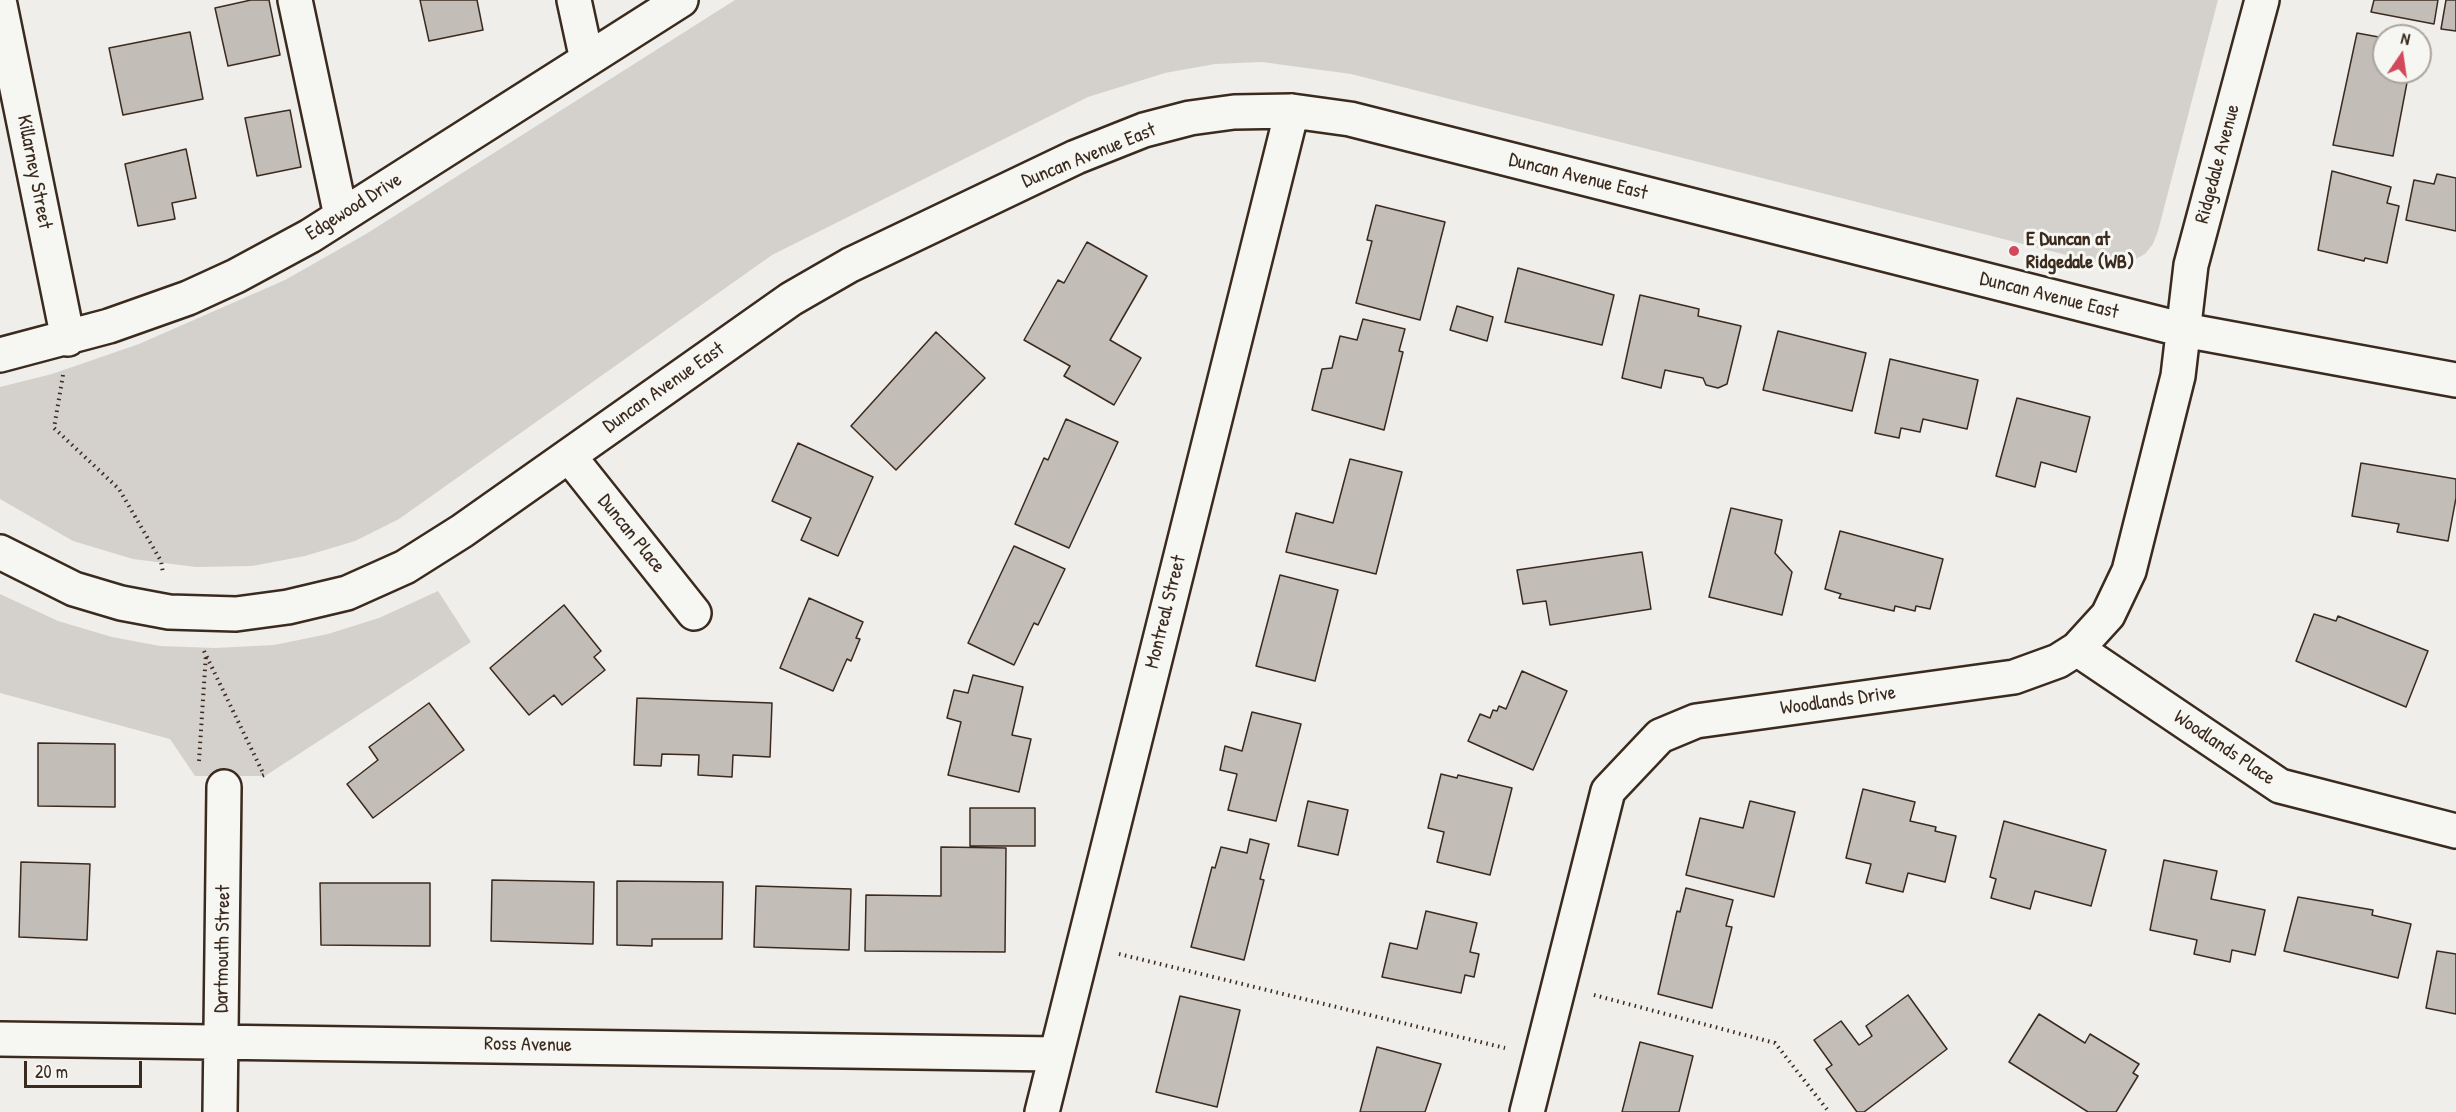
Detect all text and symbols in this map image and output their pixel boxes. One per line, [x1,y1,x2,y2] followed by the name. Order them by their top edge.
[2372,24,2432,84] north arrow
[2399,27,2412,50] text: N
[2191,102,2245,226] street label: Ridgedale Avenue
[11,113,57,231] street label: Killarney Street
[1019,118,1159,194] street label: Duncan Avenue East
[1506,148,1650,206] street label: Duncan Avenue East
[301,168,407,246] street label: Edgewood Drive
[2026,228,2134,275] place label: E Duncan at Ridgedale (WB)
[2007,244,2021,258] marker: E Duncan at Ridgedale (WB)
[1977,267,2121,325] street label: Duncan Avenue East
[599,337,729,439] street label: Duncan Avenue East
[592,490,670,578] street label: Duncan Place
[1140,553,1192,671] street label: Montreal Street
[1779,681,1897,721] street label: Woodlands Drive
[2169,705,2279,791] street label: Woodlands Place
[210,885,236,1013] street label: Dartmouth Street
[484,1032,572,1058] street label: Ross Avenue
[27,1049,146,1087] scale bar
[35,1059,68,1084] text: 20 m

